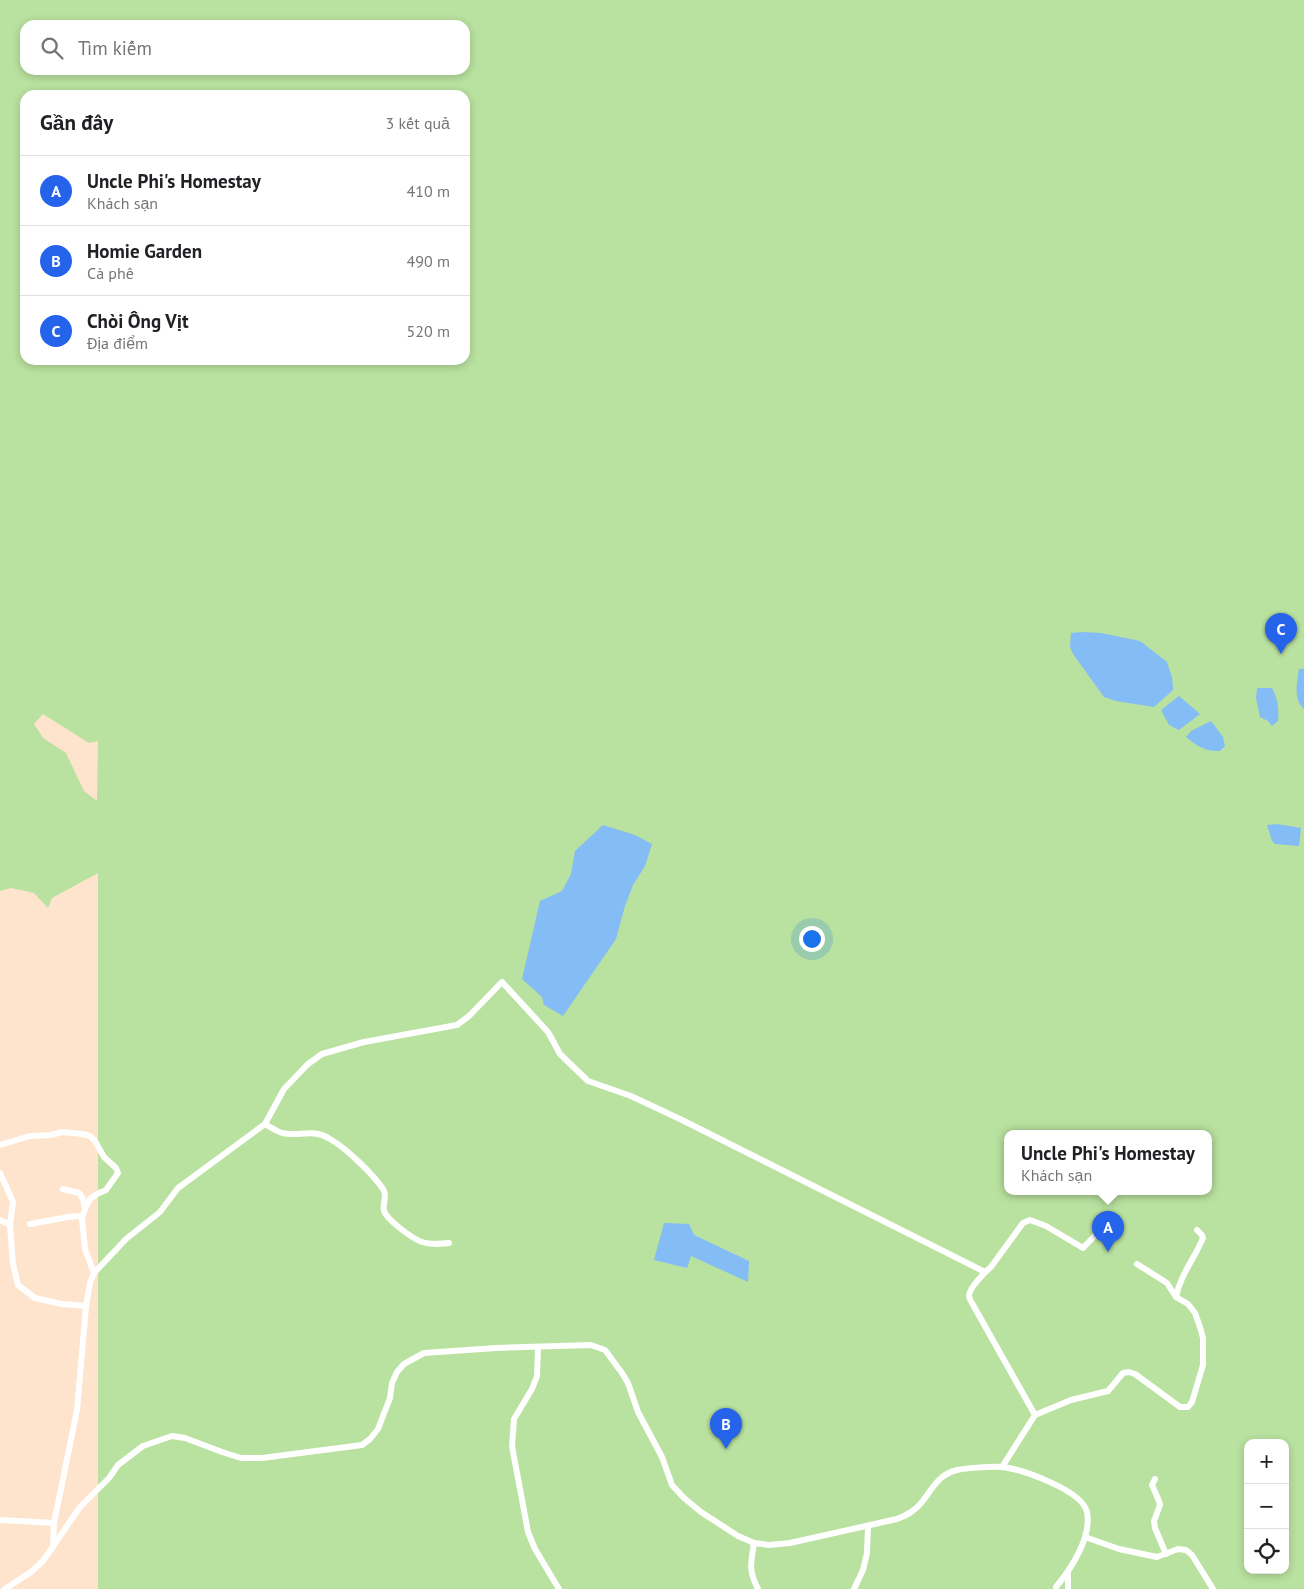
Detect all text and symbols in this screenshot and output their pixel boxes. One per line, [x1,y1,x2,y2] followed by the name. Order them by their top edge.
[20,20,470,75] search box
[38,34,66,62] icon: search
[78,36,152,60] text: Tìm kiếm
[40,109,113,136] text: Gần đây
[386,113,450,133] text: 3 kết quả
[87,169,261,193] text: Uncle Phi's Homestay
[51,181,61,201] text: A
[407,181,450,201] text: 410 m
[87,193,158,213] text: Khách sạn
[87,239,202,263] text: Homie Garden
[51,251,61,271] text: B
[407,251,450,271] text: 490 m
[87,263,134,283] text: Cà phê
[87,309,189,333] text: Chòi Ông Vịt
[52,321,60,341] text: C
[407,321,450,341] text: 520 m
[87,333,148,353] text: Địa điểm
[1265,613,1297,654] pin: C
[799,926,825,952] your location
[1004,1130,1212,1195] popup
[1021,1141,1195,1165] text: Uncle Phi's Homestay
[1021,1165,1092,1185] text: Khách sạn
[1092,1211,1124,1252] pin: A
[710,1408,742,1449] pin: B
[1244,1439,1289,1574] map controls
[1244,1439,1289,1484] button: +
[1244,1484,1289,1529] button: −
[1244,1529,1289,1574] button: locate

